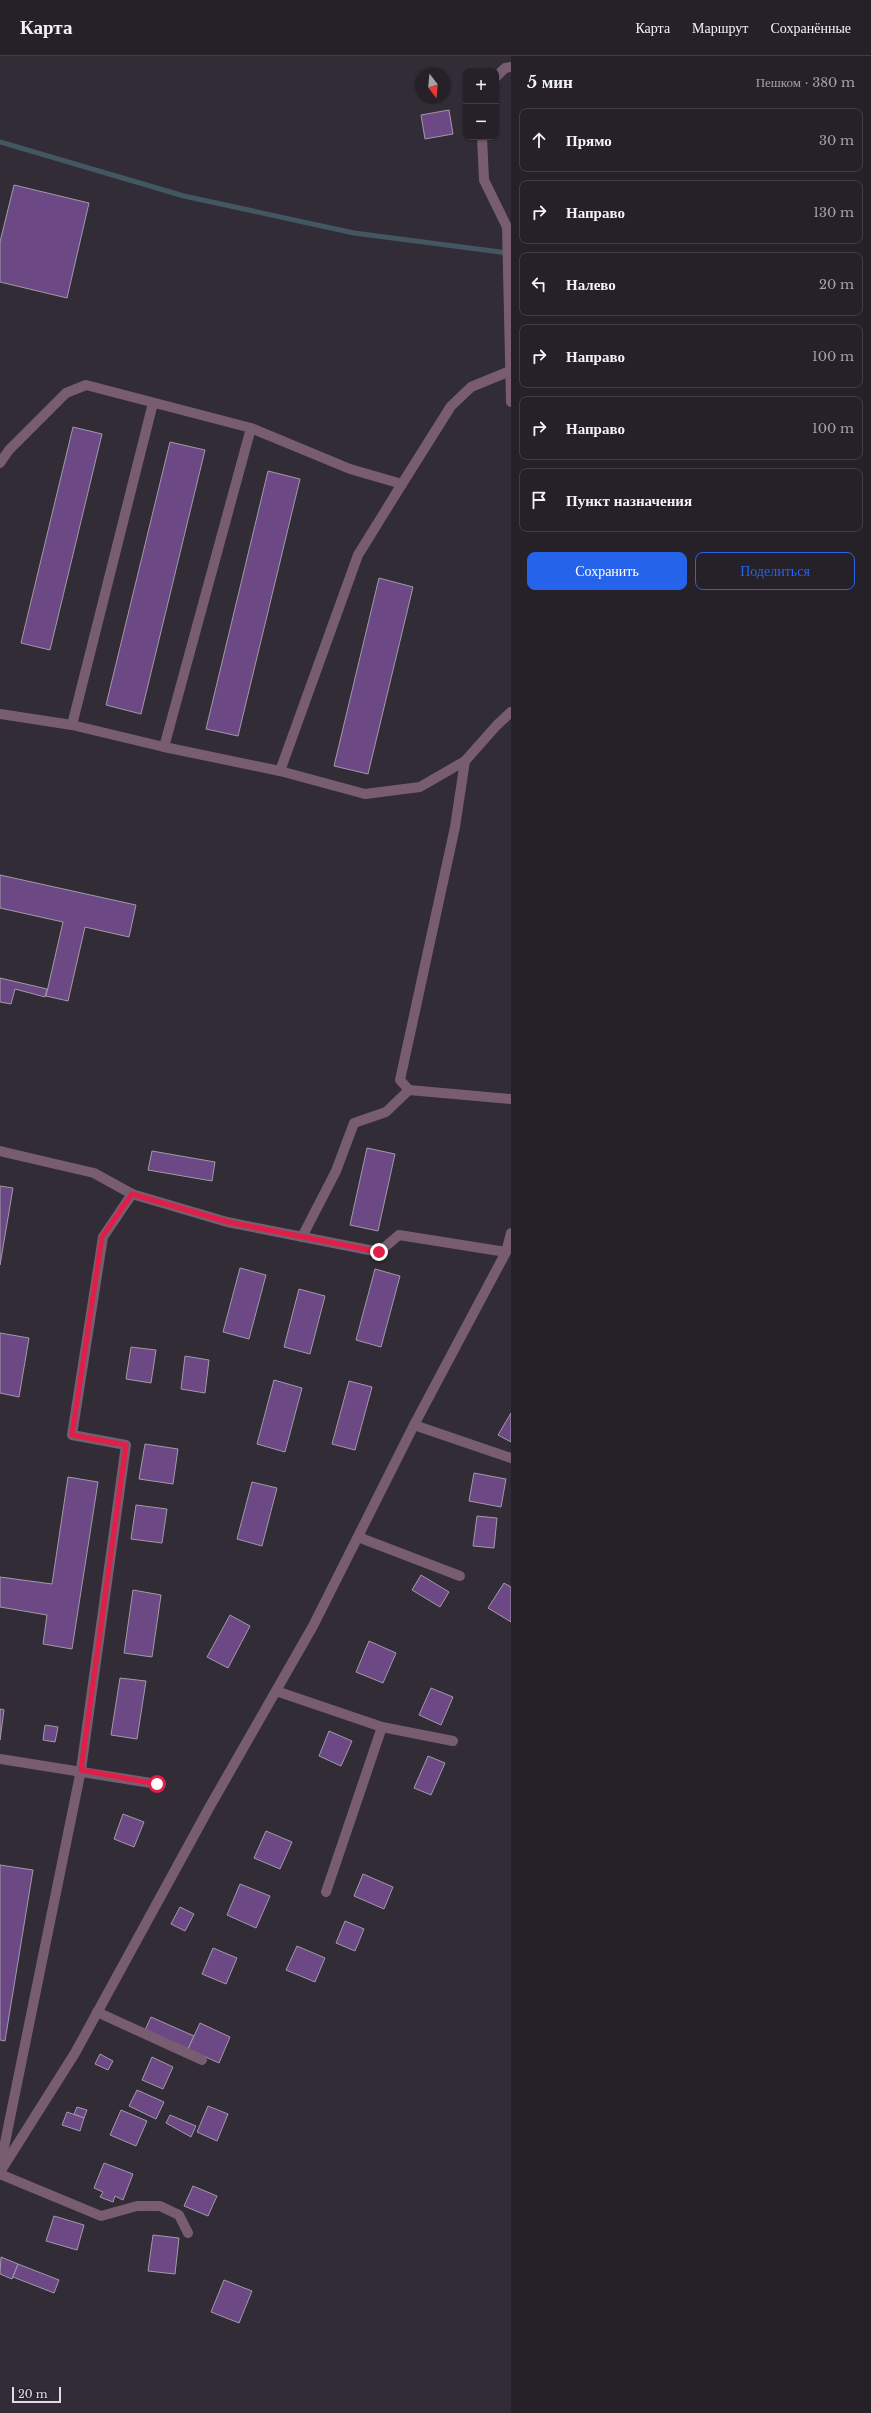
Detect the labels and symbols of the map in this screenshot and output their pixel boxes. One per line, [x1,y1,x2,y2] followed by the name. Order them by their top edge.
[415,68,451,104] north arrow
[370,1243,388,1261] route end
[148,1775,166,1793] route start
[12,2385,61,2404] scale bar

